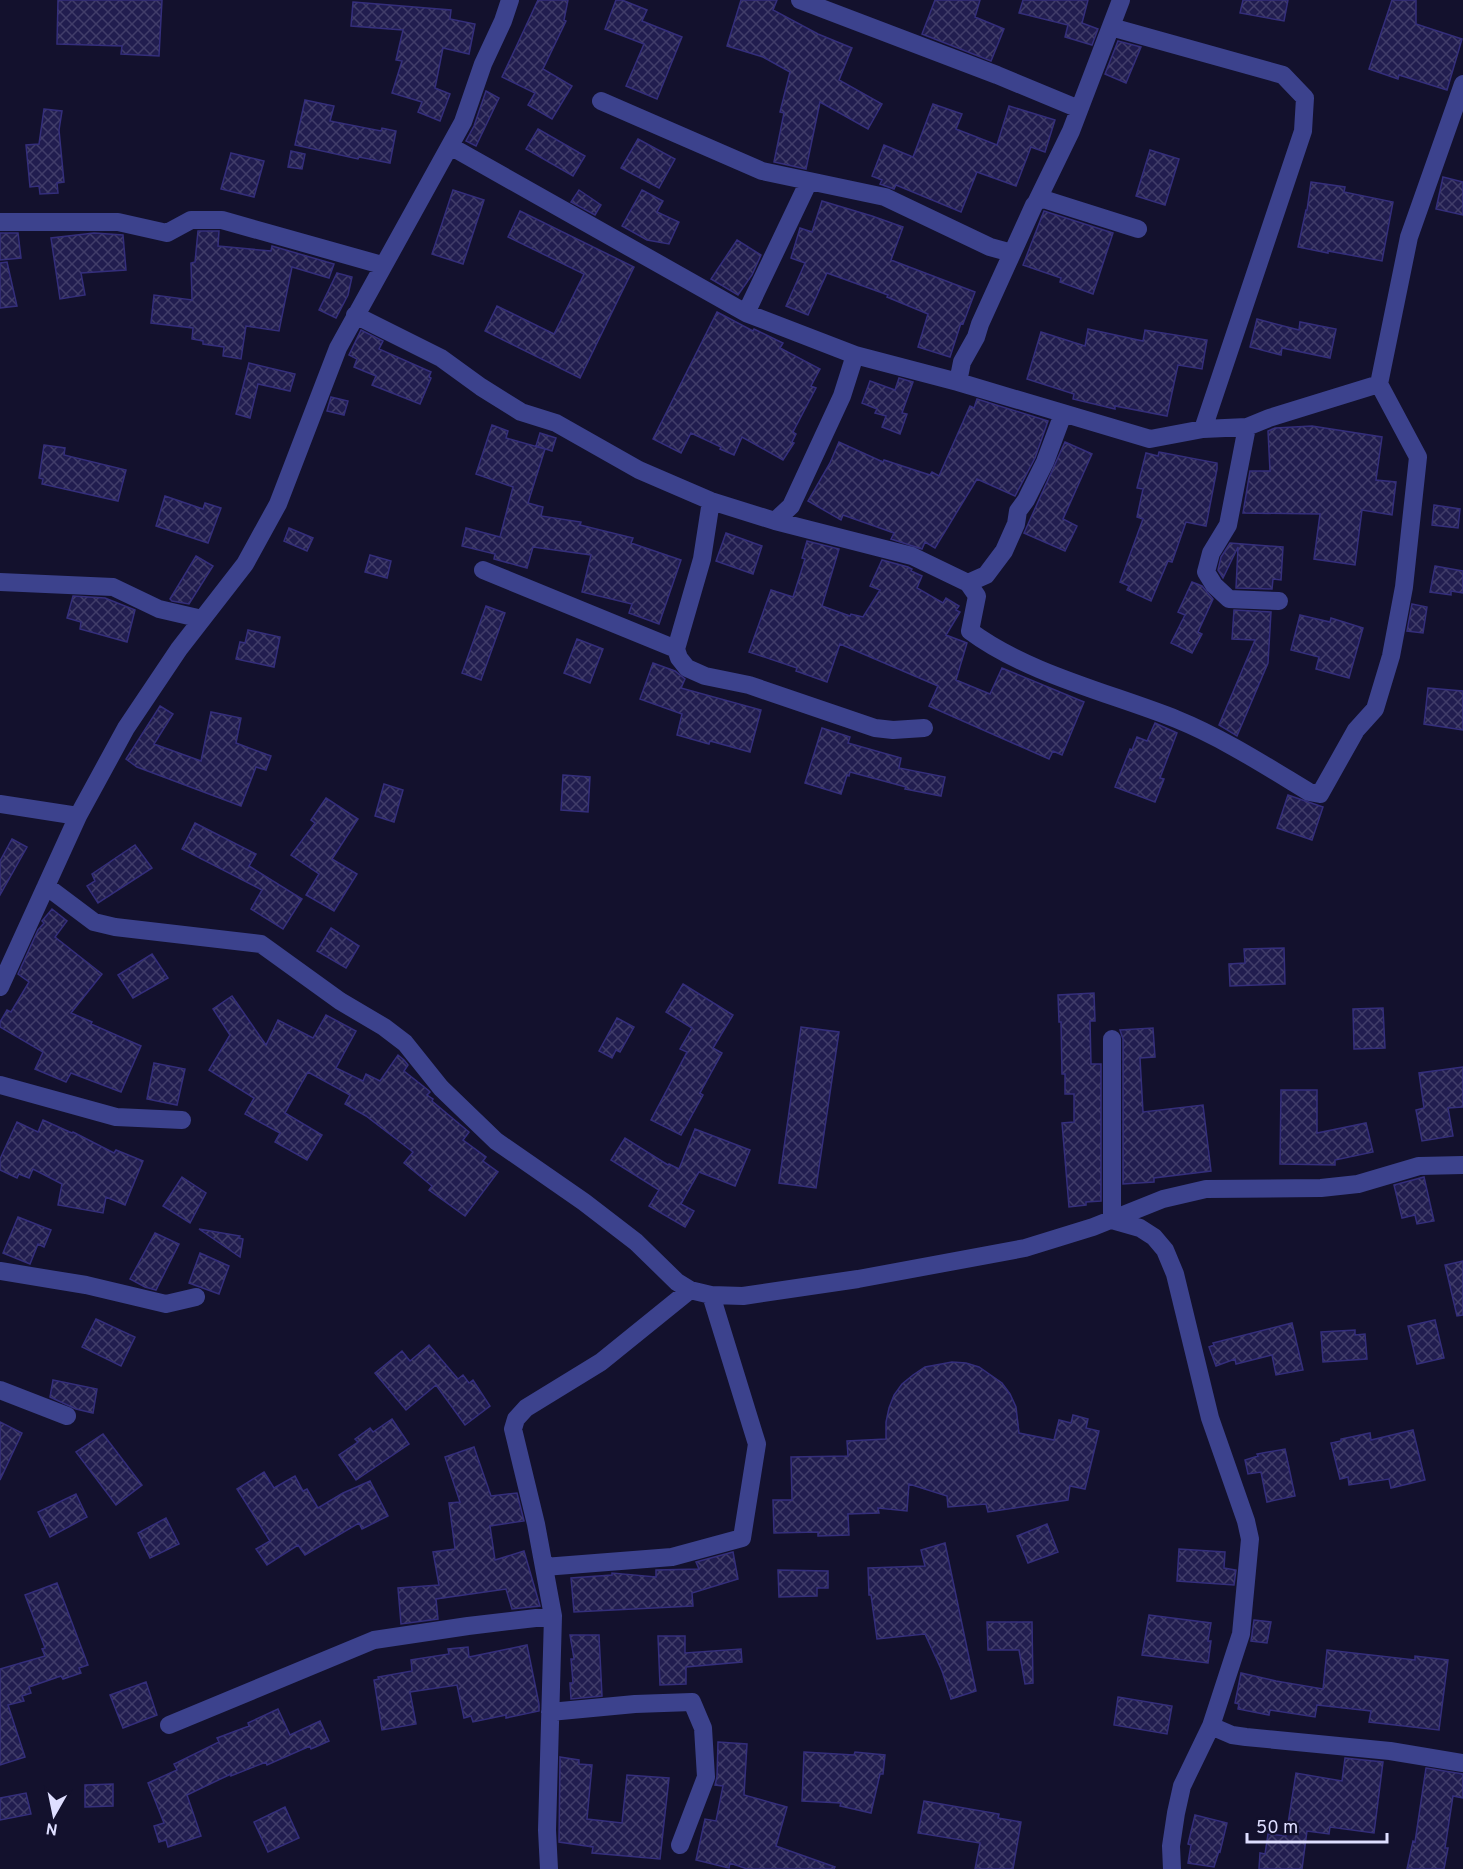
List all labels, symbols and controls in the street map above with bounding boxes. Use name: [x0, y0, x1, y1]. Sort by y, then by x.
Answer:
north arrow: [24, 1785, 84, 1845]
scale bar: [1247, 1806, 1386, 1844]
text: N: [45, 1817, 59, 1839]
text: 50 m: [1256, 1817, 1298, 1840]

